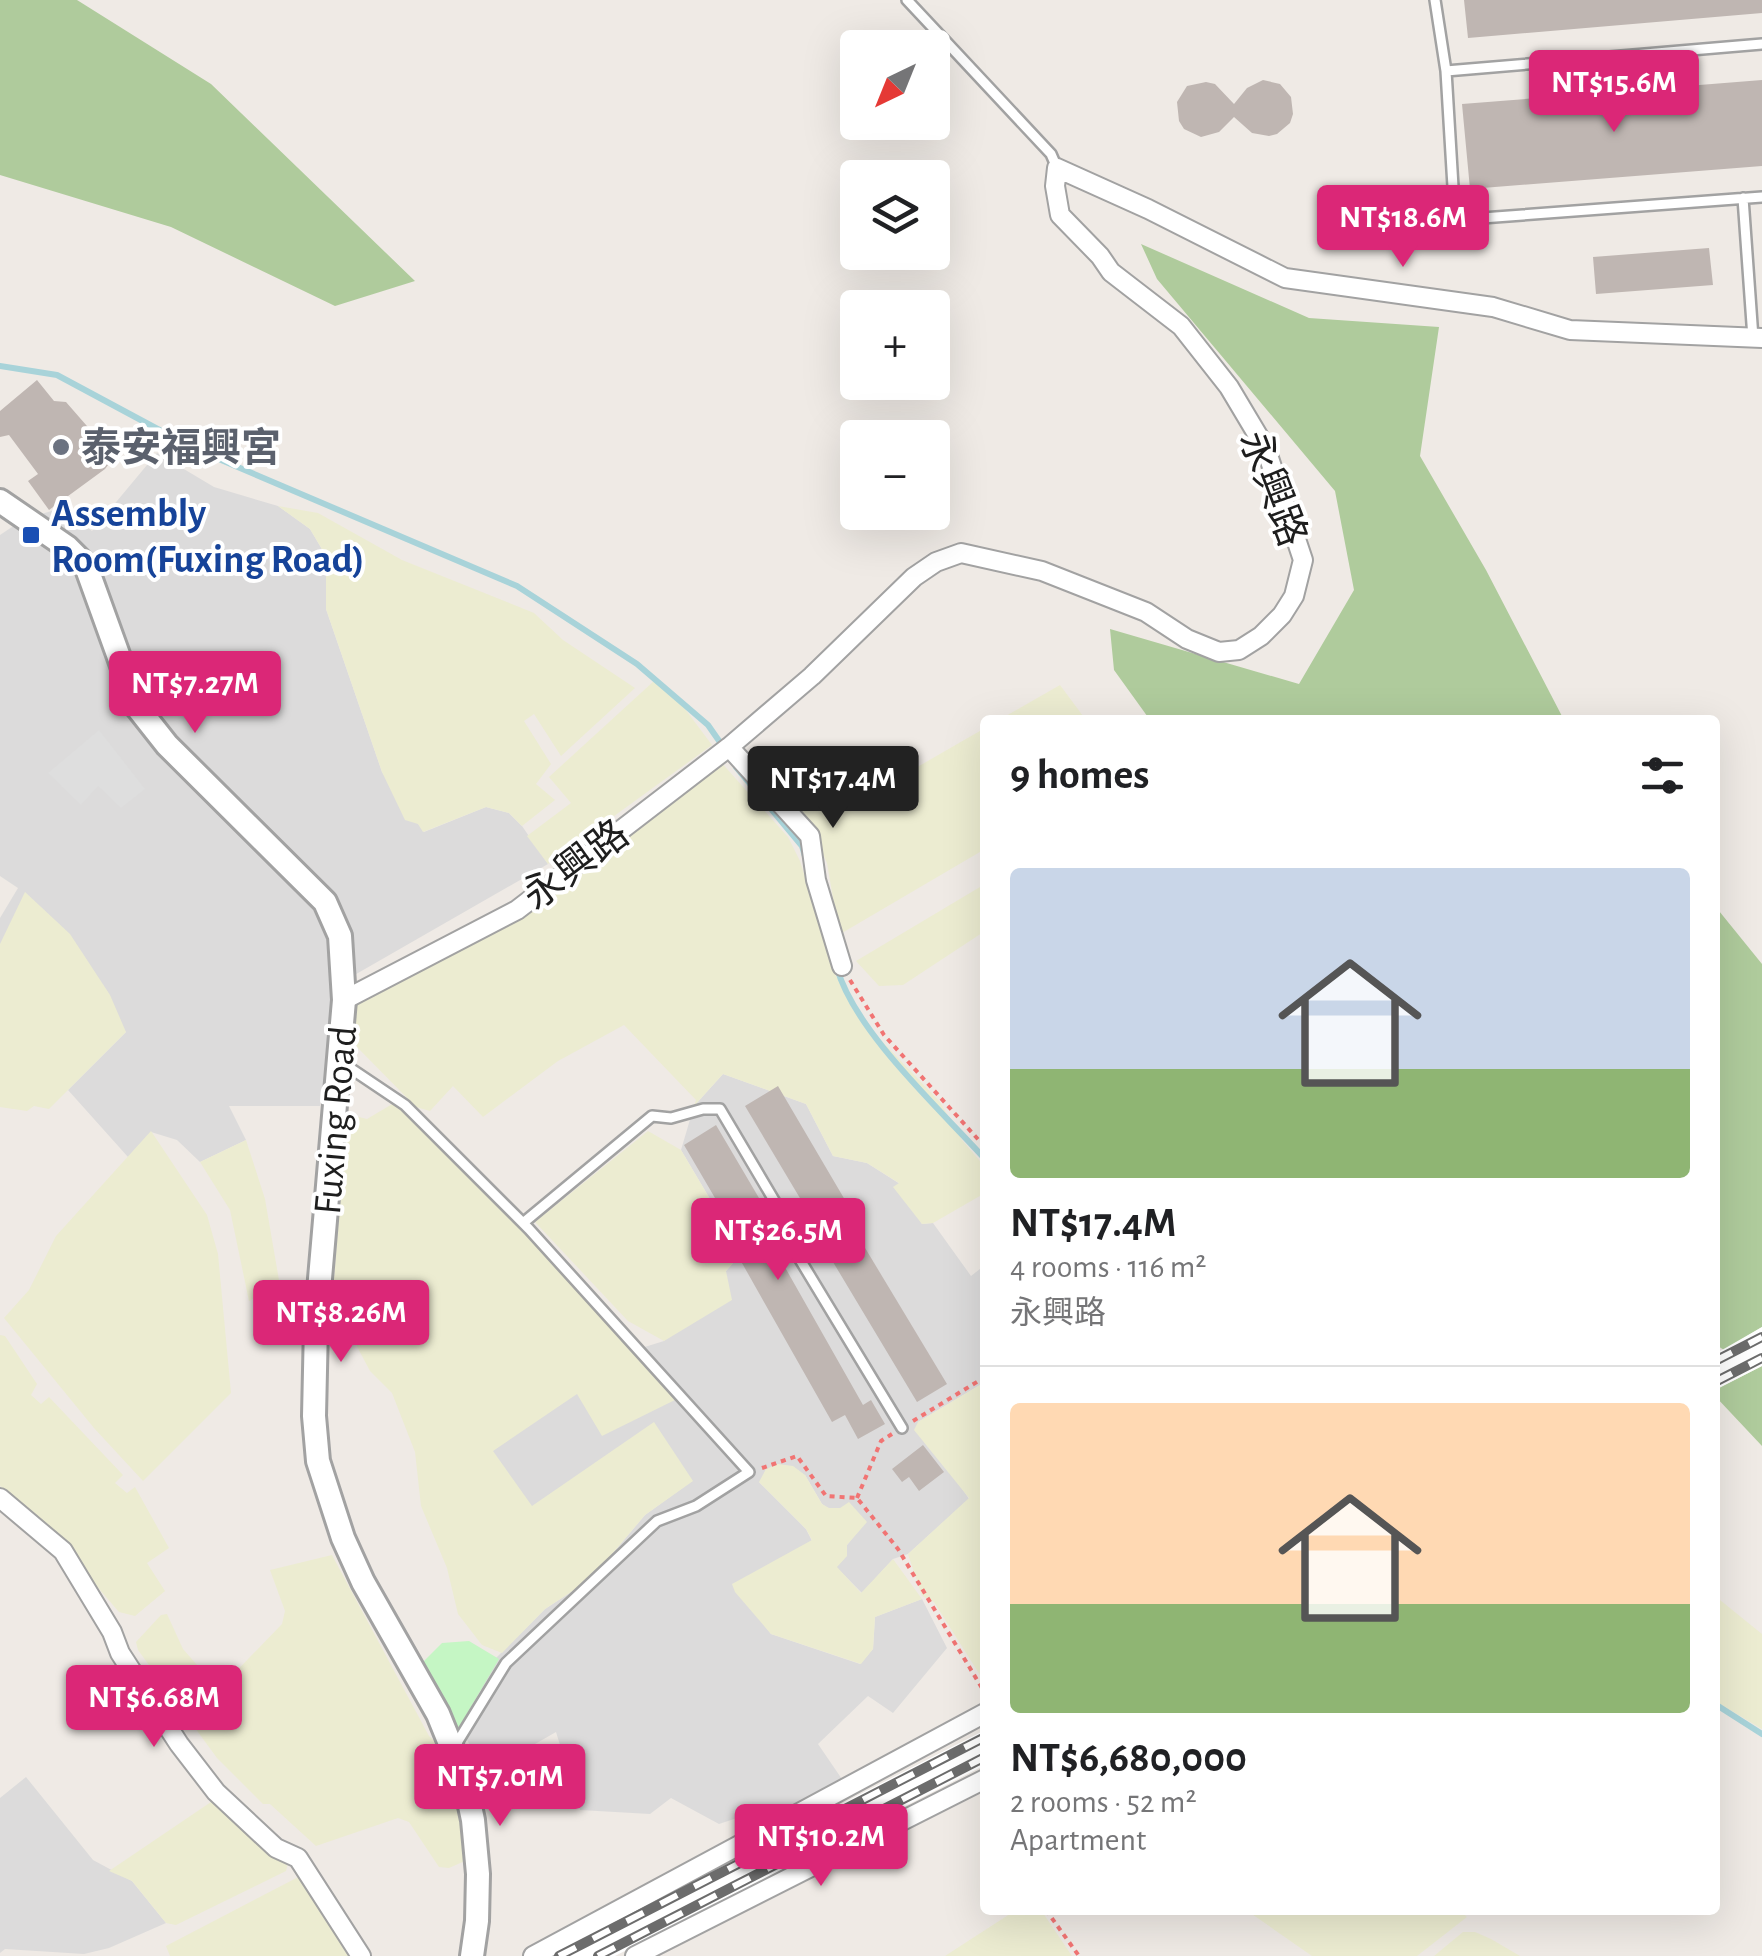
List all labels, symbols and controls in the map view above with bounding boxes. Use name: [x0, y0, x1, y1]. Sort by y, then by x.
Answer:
north arrow: [840, 30, 950, 140]
map controls: [840, 30, 950, 530]
pin: NT$15.6M: [1511, 50, 1717, 135]
text: NT$15.6M: [1551, 66, 1677, 98]
button: layers: [840, 160, 950, 270]
pin: NT$18.6M: [1300, 185, 1506, 270]
text: NT$18.6M: [1339, 201, 1467, 233]
button: +: [840, 290, 950, 400]
button: −: [840, 420, 950, 530]
street label: 永興路: [1232, 425, 1314, 552]
place label: 泰安福興宮: [81, 426, 281, 469]
marker: 泰安福興宮: [50, 436, 72, 458]
place label: Assembly Room(Fuxing Road): [51, 494, 365, 580]
marker: Assembly Room(Fuxing Road): [20, 524, 42, 546]
pin: NT$7.27M: [92, 651, 298, 736]
text: NT$7.27M: [131, 667, 259, 699]
pin: NT$17.4M: [730, 746, 936, 831]
icon: filters: [1635, 748, 1690, 803]
text: 9 homes: [1010, 754, 1149, 796]
text: NT$17.4M: [770, 762, 896, 794]
street label: 永興路: [515, 812, 636, 918]
icon: home: [1260, 933, 1440, 1113]
street label: Fuxing Road: [308, 1024, 364, 1216]
pin: NT$26.5M: [675, 1198, 881, 1283]
text: NT$17.4M: [1010, 1202, 1176, 1244]
text: NT$26.5M: [713, 1214, 843, 1246]
text: 4 rooms · 116 m²: [1010, 1251, 1207, 1283]
pin: NT$8.26M: [238, 1280, 444, 1365]
text: NT$8.26M: [275, 1296, 407, 1328]
text: 永興路: [1010, 1297, 1106, 1329]
icon: home: [1260, 1468, 1440, 1648]
pin: NT$6.68M: [51, 1665, 257, 1750]
text: NT$6.68M: [88, 1681, 220, 1713]
text: NT$6,680,000: [1010, 1737, 1247, 1779]
pin: NT$7.01M: [397, 1744, 603, 1829]
text: NT$7.01M: [436, 1760, 564, 1792]
text: 2 rooms · 52 m²: [1010, 1786, 1197, 1818]
pin: NT$10.2M: [718, 1804, 924, 1889]
text: NT$10.2M: [757, 1820, 885, 1852]
text: Apartment: [1010, 1824, 1146, 1856]

